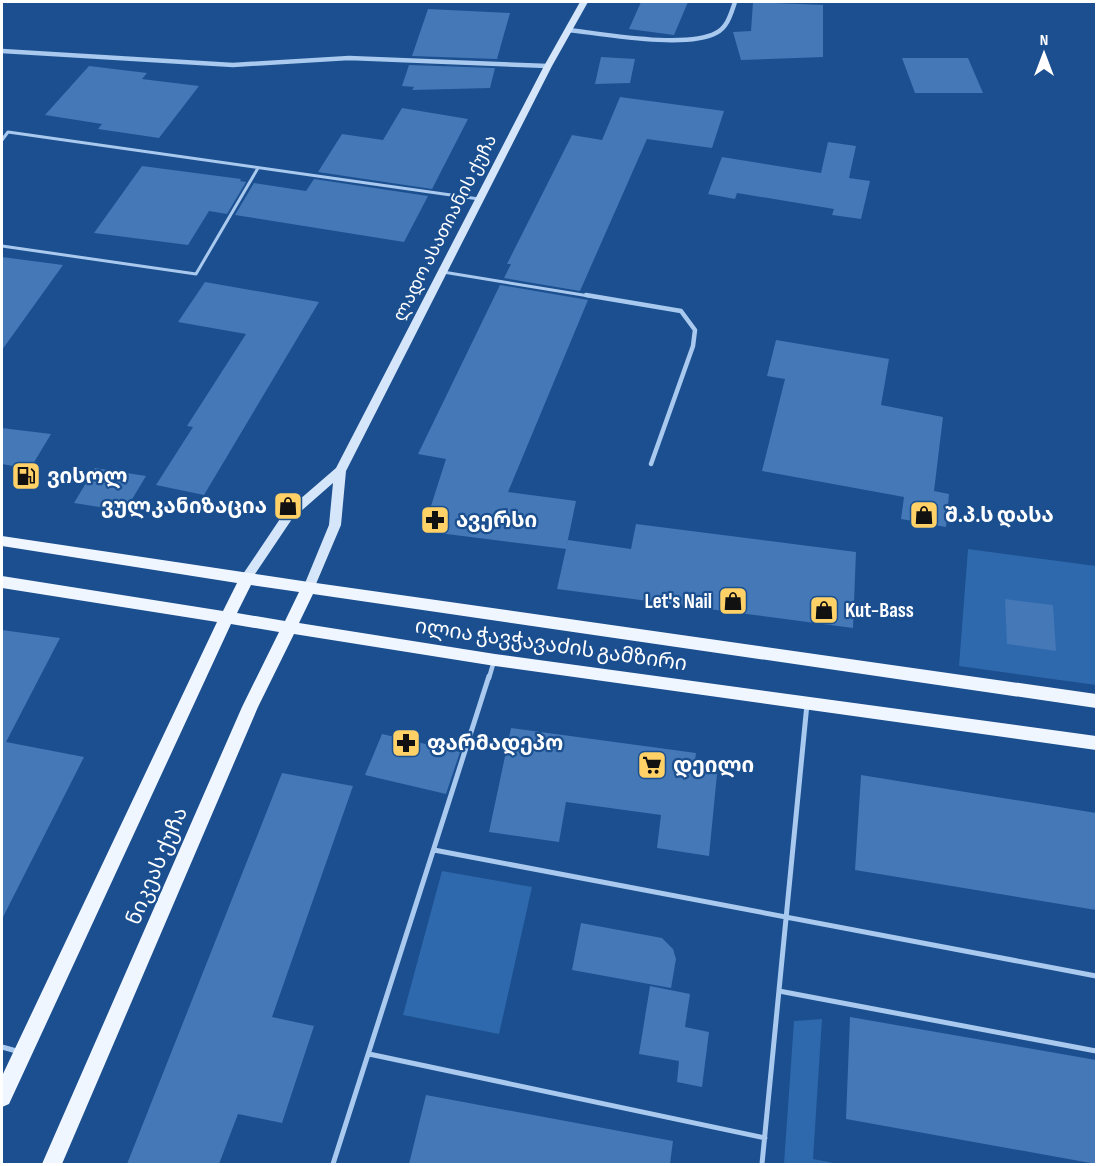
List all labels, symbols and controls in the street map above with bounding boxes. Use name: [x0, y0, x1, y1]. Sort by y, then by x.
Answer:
north arrow: [1014, 24, 1074, 84]
text: N: [1040, 31, 1048, 50]
street label: ლადო ასათიანის ქუჩა: [389, 131, 501, 325]
fuel station icon: ვისოლ: [10, 460, 42, 492]
place label: ვისოლ: [47, 464, 128, 489]
shop icon: ვულკანიზაცია: [272, 490, 304, 522]
place label: ვულკანიზაცია: [101, 494, 267, 519]
shop icon: შ.პ.ს დასა: [908, 499, 940, 531]
place label: შ.პ.ს დასა: [945, 503, 1054, 528]
pharmacy icon: ავერსი: [419, 504, 451, 536]
place label: ავერსი: [456, 508, 537, 533]
shop icon: Let's Nail: [717, 585, 749, 617]
place label: Let's Nail: [645, 589, 712, 614]
shop icon: Kut-Bass: [808, 594, 840, 626]
place label: Kut-Bass: [845, 598, 914, 623]
street label: ილია ჭავჭავაძის გამზირი: [413, 614, 689, 676]
pharmacy icon: ფარმადეპო: [390, 727, 422, 759]
place label: ფარმადეპო: [427, 731, 563, 756]
supermarket icon: დეილი: [636, 749, 668, 781]
place label: დეილი: [673, 753, 754, 778]
street label: ნიკეას ქუჩა: [121, 803, 193, 929]

